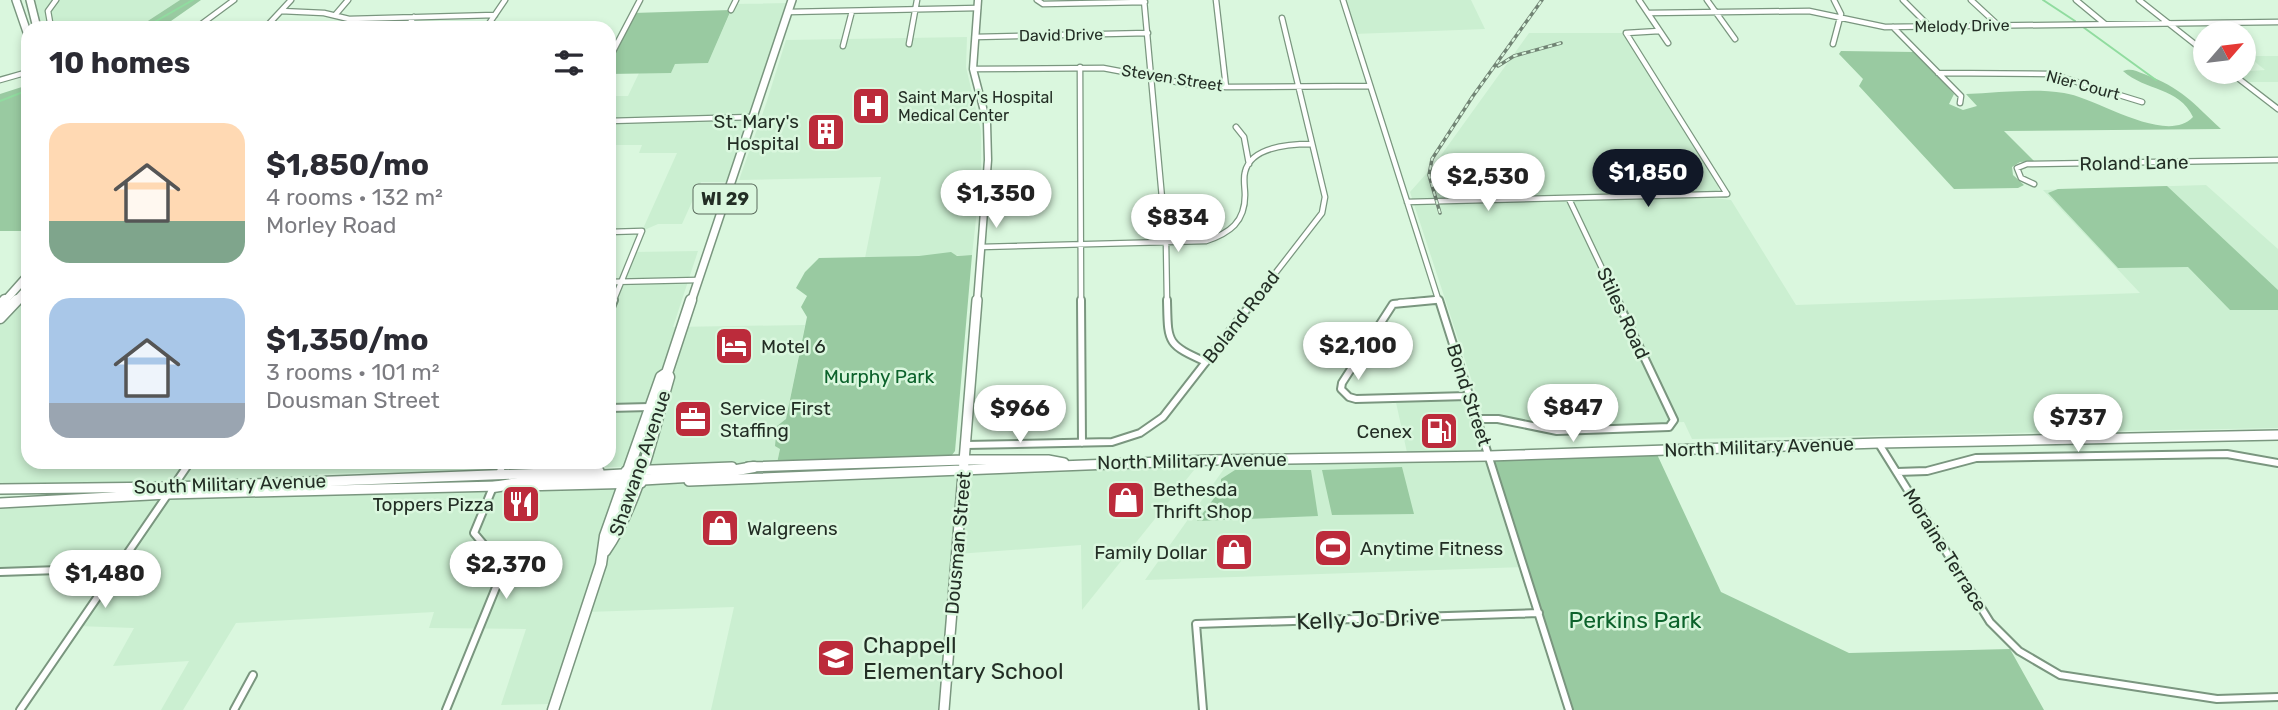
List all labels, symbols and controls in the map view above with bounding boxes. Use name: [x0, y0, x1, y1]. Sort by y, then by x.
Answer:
street label: Melody Drive: [1914, 16, 2010, 36]
north arrow: [2193, 21, 2256, 84]
map controls: [2193, 21, 2256, 84]
street label: David Drive: [1019, 25, 1103, 45]
icon: filters: [550, 44, 588, 82]
text: 10 homes: [49, 45, 190, 81]
street label: Steven Street: [1120, 61, 1224, 95]
street label: Nier Court: [2044, 66, 2122, 104]
hospital icon: Saint Mary's Hospital Medical Center: [850, 85, 892, 127]
place label: Saint Mary's Hospital Medical Center: [898, 88, 1053, 125]
place label: St. Mary's Hospital: [714, 110, 799, 155]
building icon: St. Mary's Hospital: [805, 111, 847, 153]
text: $1,850/mo: [266, 147, 429, 183]
pin: $1,850: [1591, 150, 1705, 209]
icon: home: [105, 151, 189, 235]
street label: Roland Lane: [2079, 151, 2189, 175]
pin: $2,530: [1431, 154, 1545, 213]
text: $1,850: [1608, 158, 1688, 186]
text: $2,530: [1447, 162, 1529, 190]
pin: $1,350: [939, 170, 1053, 230]
text: $1,350: [957, 179, 1035, 207]
text: 4 rooms · 132 m²: [266, 183, 443, 211]
road number: WI 29: [694, 184, 756, 214]
pin: $834: [1137, 194, 1219, 254]
text: $834: [1147, 203, 1209, 231]
text: Morley Road: [266, 211, 396, 239]
street label: Stiles Road: [1592, 264, 1654, 362]
street label: Boland Road: [1198, 266, 1284, 368]
text: $1,350/mo: [266, 322, 429, 358]
pin: $2,100: [1301, 322, 1415, 382]
hotel icon: Motel 6: [713, 325, 755, 367]
icon: home: [105, 326, 189, 410]
text: $2,100: [1319, 331, 1397, 359]
place label: Motel 6: [761, 335, 826, 358]
street label: Bond Street: [1442, 341, 1496, 449]
text: 3 rooms · 101 m²: [266, 358, 440, 386]
park label: Murphy Park: [824, 365, 934, 388]
pin: $847: [1532, 384, 1614, 444]
text: Dousman Street: [266, 386, 440, 414]
pin: $966: [979, 386, 1061, 445]
street label: Shawano Avenue: [604, 387, 676, 539]
text: $847: [1543, 393, 1603, 421]
text: $966: [990, 394, 1050, 422]
pin: $737: [2037, 394, 2119, 454]
place label: Service First Staffing: [720, 397, 831, 442]
office icon: Service First Staffing: [672, 398, 714, 440]
text: $737: [2050, 403, 2106, 431]
fuel station icon: Cenex: [1418, 410, 1460, 452]
place label: Cenex: [1357, 420, 1412, 443]
street label: North Military Avenue: [1664, 432, 1854, 462]
street label: North Military Avenue: [1097, 448, 1287, 474]
street label: South Military Avenue: [133, 469, 327, 499]
street label: Dousman Street: [940, 470, 976, 616]
place label: Bethesda Thrift Shop: [1153, 478, 1252, 523]
shop icon: Bethesda Thrift Shop: [1105, 479, 1147, 521]
restaurant icon: Toppers Pizza: [500, 483, 542, 525]
street label: Moraine Terrace: [1898, 484, 1992, 616]
place label: Toppers Pizza: [372, 493, 494, 516]
shop icon: Walgreens: [699, 507, 741, 549]
place label: Walgreens: [747, 517, 838, 540]
sports icon: Anytime Fitness: [1312, 527, 1354, 569]
shop icon: Family Dollar: [1213, 531, 1255, 573]
place label: Anytime Fitness: [1360, 537, 1503, 560]
place label: Family Dollar: [1094, 541, 1208, 564]
pin: $2,370: [449, 542, 563, 601]
pin: $1,480: [48, 550, 162, 610]
text: $2,370: [466, 550, 546, 578]
text: $1,480: [65, 559, 145, 587]
street label: Kelly Jo Drive: [1296, 603, 1440, 635]
park label: Perkins Park: [1569, 606, 1702, 634]
place label: Chappell Elementary School: [863, 631, 1064, 685]
school or university icon: Chappell Elementary School: [815, 637, 857, 679]

